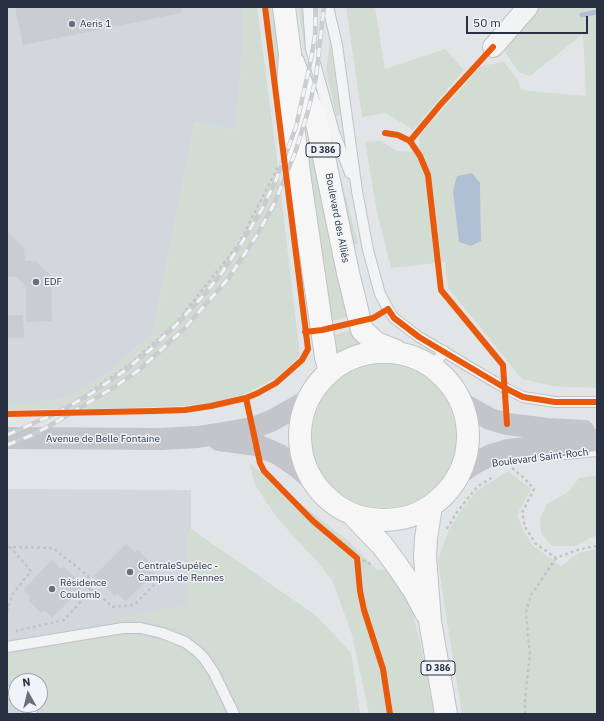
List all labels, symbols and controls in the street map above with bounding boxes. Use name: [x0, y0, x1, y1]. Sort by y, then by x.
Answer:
scale bar: [468, 8, 590, 34]
text: 50 m: [473, 15, 501, 30]
place label: Aeris 1: [80, 18, 111, 30]
marker: Aeris 1: [67, 19, 77, 29]
road number: D 386: [306, 143, 340, 157]
street label: Boulevard des Alliés: [322, 172, 352, 264]
place label: EDF: [44, 276, 62, 288]
marker: EDF: [31, 277, 41, 287]
street label: Avenue de Belle Fontaine: [46, 433, 160, 445]
street label: Boulevard Saint-Roch: [491, 446, 589, 470]
place label: CentraleSupélec - Campus de Rennes: [138, 560, 224, 584]
marker: CentraleSupélec - Campus de Rennes: [125, 567, 135, 577]
place label: Résidence Coulomb: [60, 577, 107, 600]
marker: Résidence Coulomb: [47, 584, 57, 594]
road number: D 386: [421, 661, 455, 675]
north arrow: [8, 673, 48, 713]
text: N: [22, 675, 31, 690]

